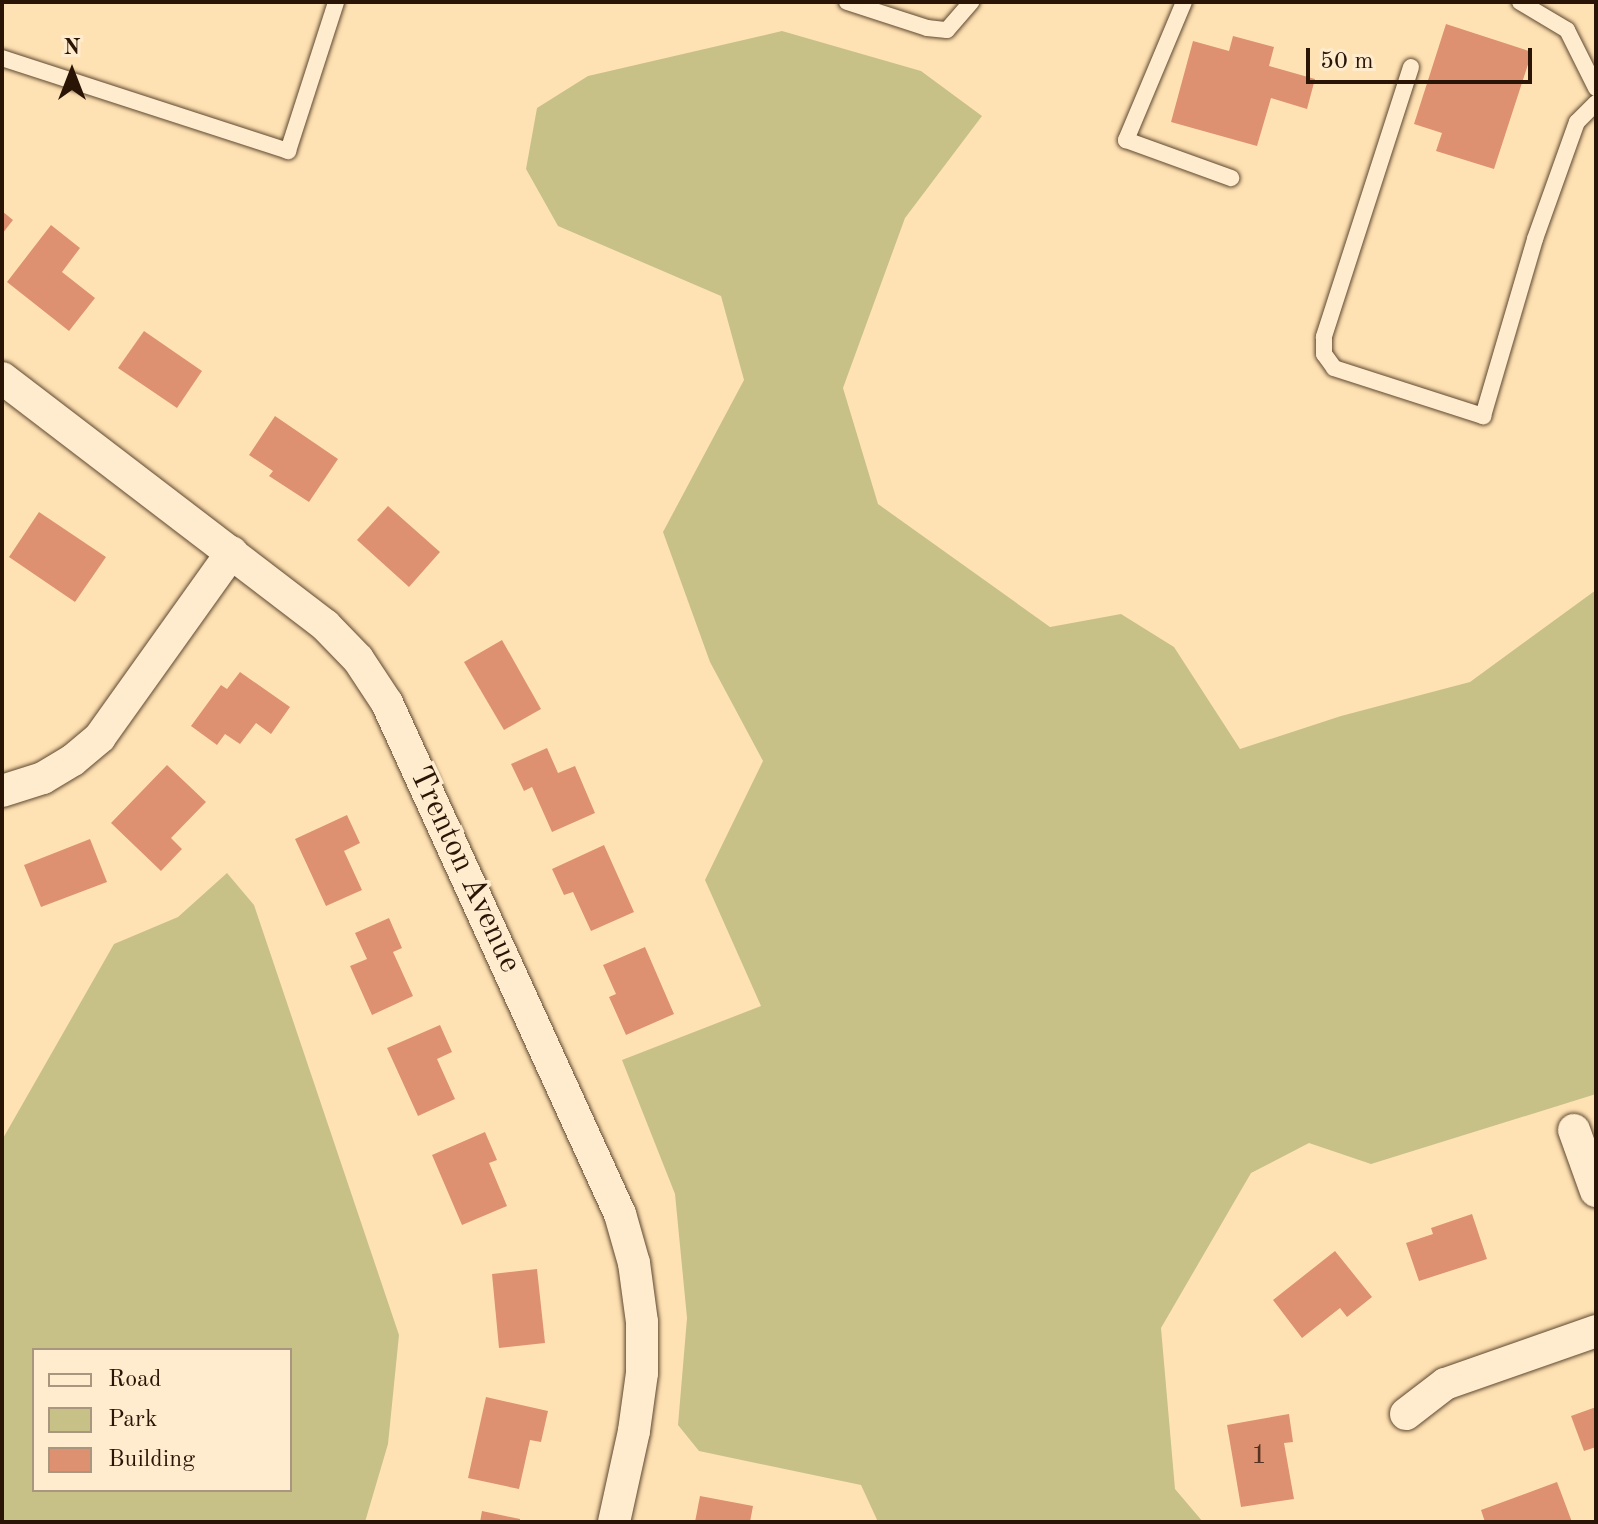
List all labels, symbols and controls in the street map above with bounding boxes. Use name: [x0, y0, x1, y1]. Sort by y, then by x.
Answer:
north arrow: [32, 32, 112, 112]
scale bar: [1310, 32, 1536, 82]
text: N: [64, 37, 80, 59]
text: 50 m: [1320, 50, 1374, 74]
street label: Trenton Avenue: [399, 761, 529, 979]
legend: [32, 1348, 292, 1492]
text: Road: [108, 1368, 161, 1392]
text: Park: [108, 1408, 157, 1432]
house number: 1: [1251, 1439, 1267, 1473]
text: Building: [108, 1448, 195, 1472]

